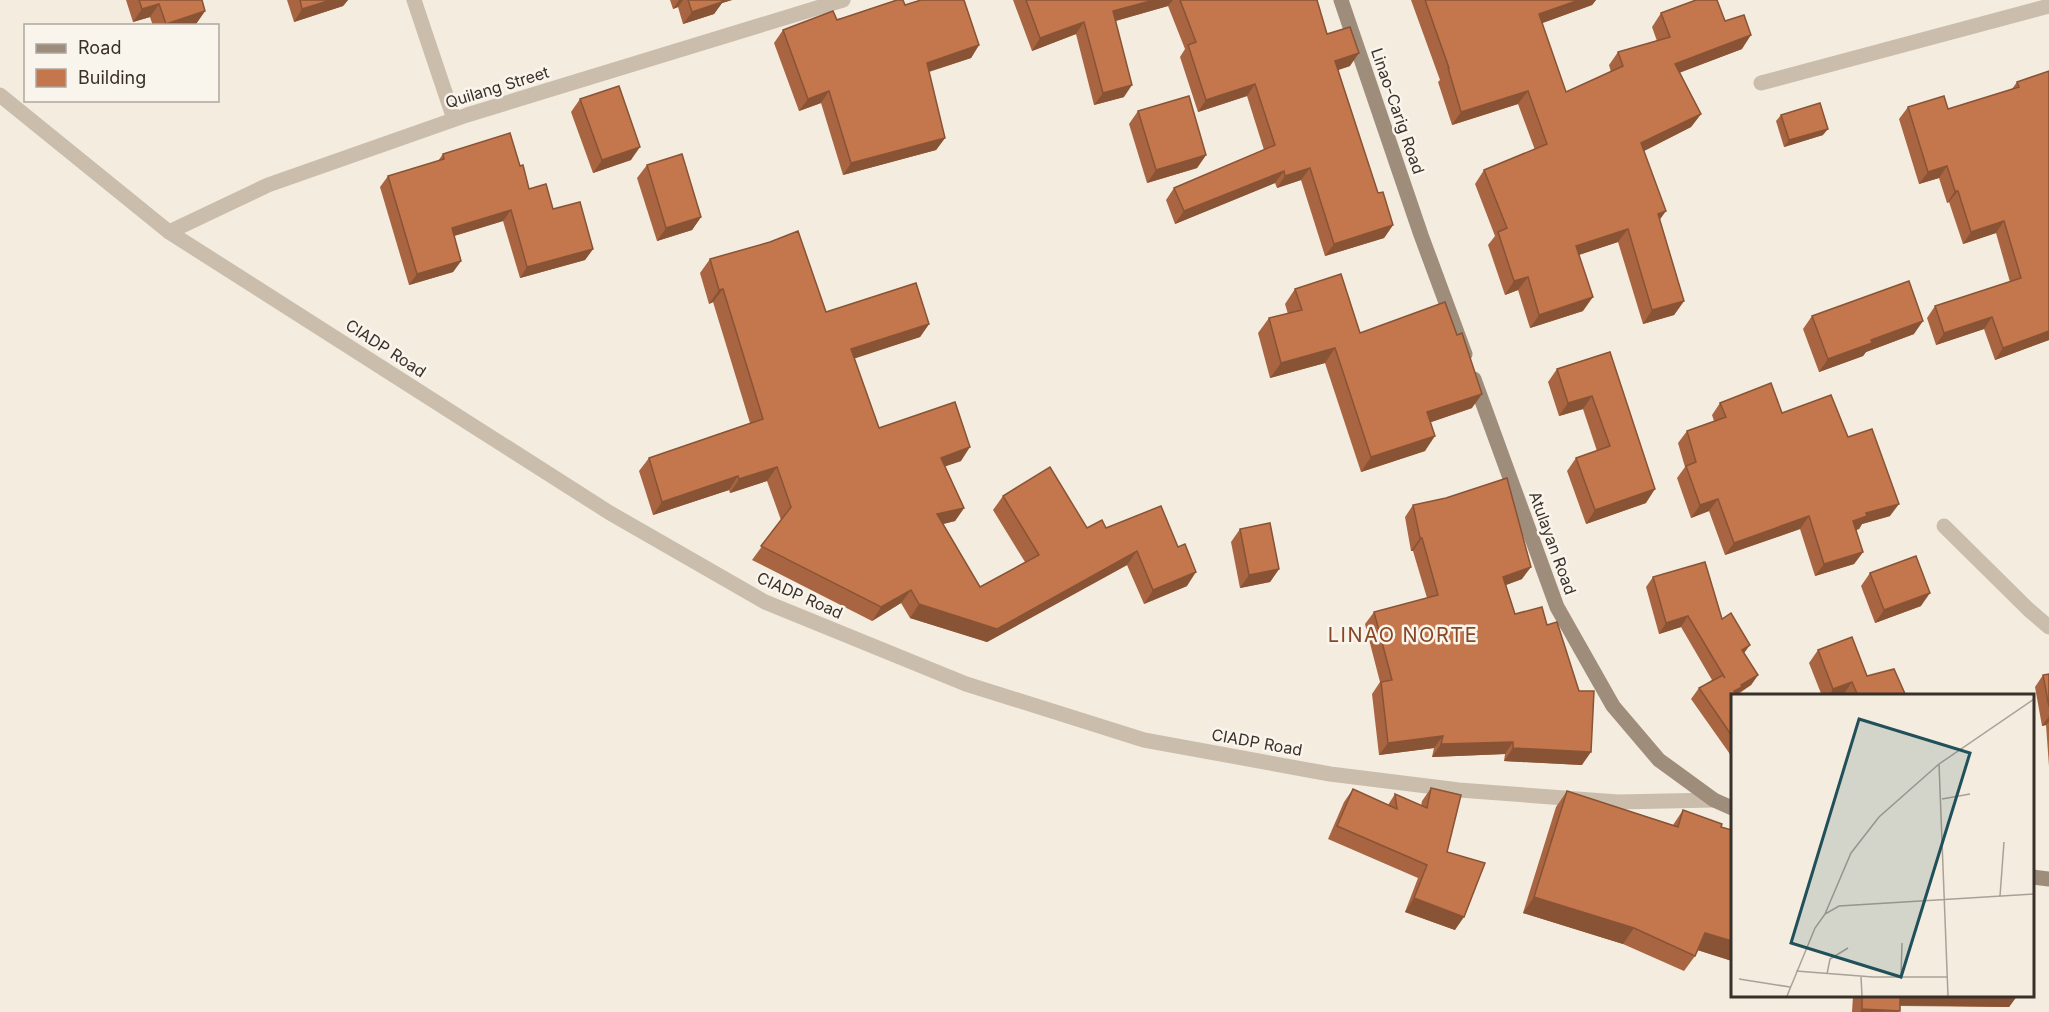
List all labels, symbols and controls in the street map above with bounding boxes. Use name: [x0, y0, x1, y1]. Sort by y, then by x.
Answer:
legend: [24, 24, 219, 102]
text: Road: [78, 37, 121, 58]
street label: Linao-Carig Road: [1367, 45, 1429, 177]
street label: Quilang Street: [443, 62, 551, 112]
text: Building: [78, 67, 146, 88]
street label: CIADP Road: [342, 315, 430, 381]
street label: Atulayan Road: [1525, 489, 1581, 597]
street label: CIADP Road: [754, 567, 846, 623]
district label: LINAO NORTE: [1328, 623, 1478, 647]
inset map: [1731, 694, 2034, 997]
street label: CIADP Road: [1210, 724, 1304, 760]

